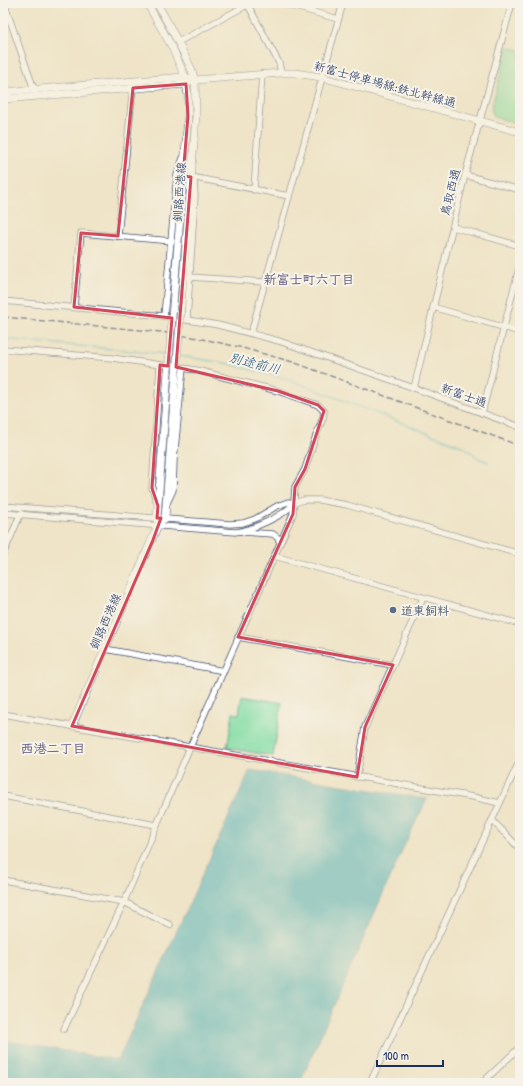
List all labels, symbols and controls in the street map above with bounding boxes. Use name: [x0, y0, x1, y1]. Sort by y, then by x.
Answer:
street label: 新富士停車場線:鉄北幹線通: [312, 57, 458, 111]
street label: 釧路西港線: [168, 161, 190, 223]
street label: 鳥取西通: [436, 167, 464, 217]
district label: 新富士町六丁目: [263, 270, 355, 288]
water label: 別途前川: [228, 348, 282, 378]
street label: 新富士通: [439, 379, 489, 411]
street label: 釧路西港線: [85, 590, 125, 652]
place label: 道東飼料: [401, 602, 450, 619]
marker: 道東飼料: [388, 605, 398, 615]
district label: 西港二丁目: [20, 739, 86, 757]
scale bar: [377, 1042, 443, 1068]
text: 100 m: [383, 1047, 409, 1064]

